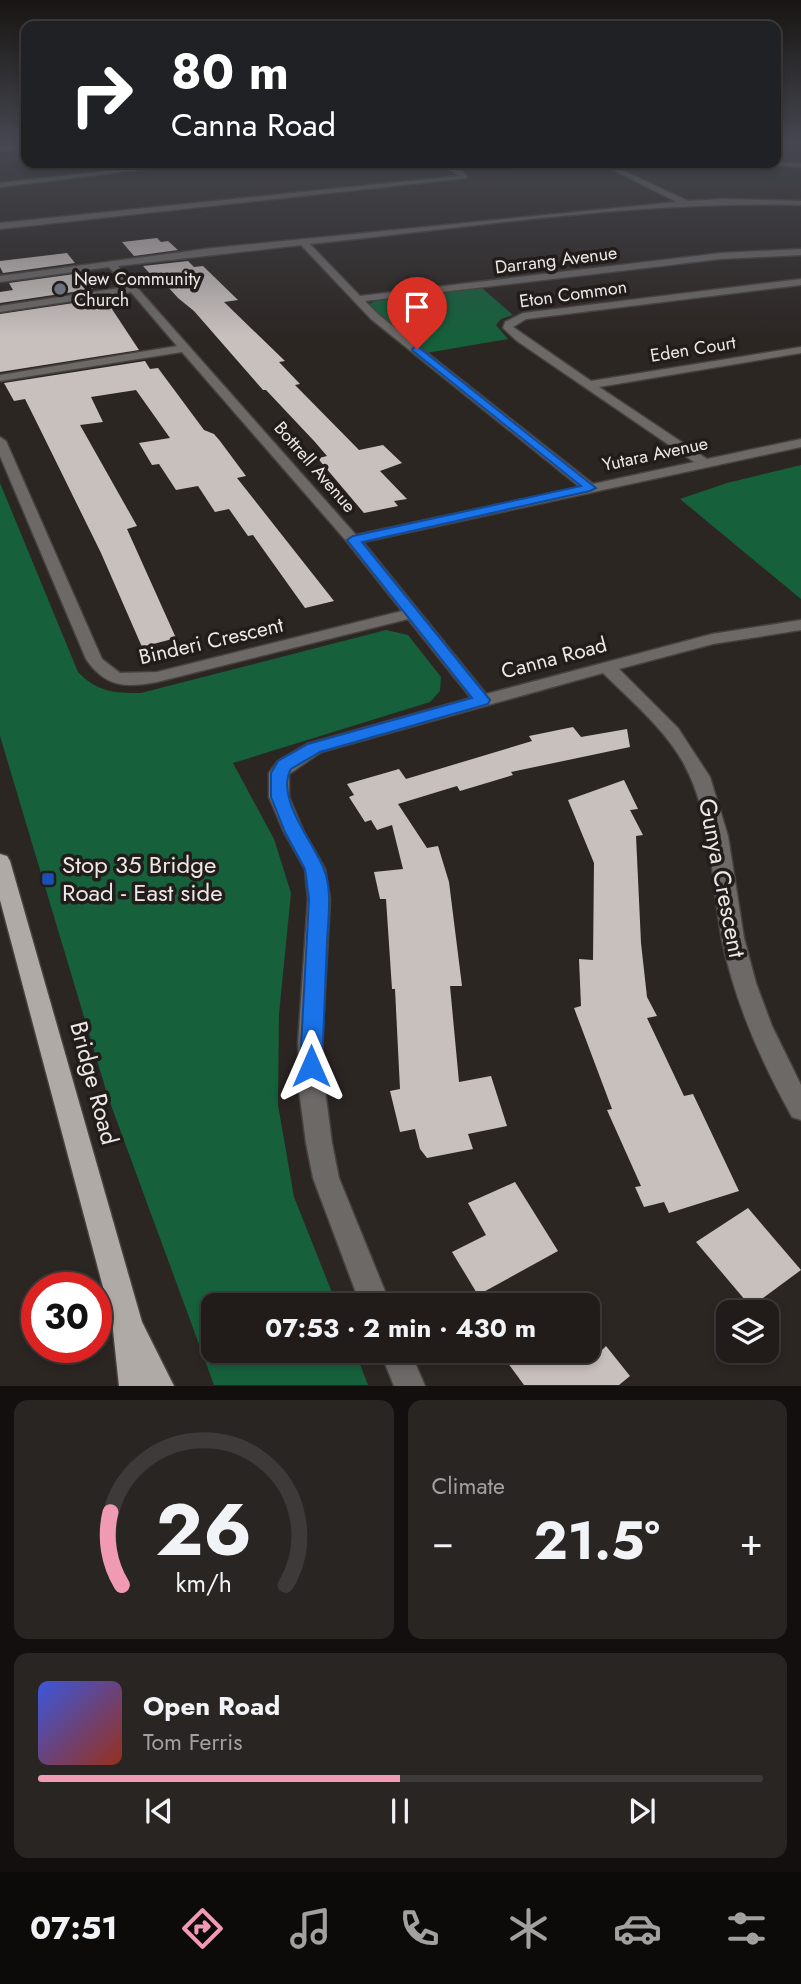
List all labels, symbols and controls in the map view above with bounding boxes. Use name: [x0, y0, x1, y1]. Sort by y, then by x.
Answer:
text: 80 m: [171, 37, 289, 107]
icon: right: [56, 49, 147, 140]
text: Canna Road: [171, 102, 336, 148]
street label: Darrang Avenue: [493, 240, 619, 280]
place label: New Community Church: [74, 266, 201, 313]
street label: Eton Common: [518, 274, 628, 314]
pin: [387, 277, 447, 349]
marker: New Community Church: [52, 281, 68, 297]
icon: arrive: [398, 288, 436, 326]
street label: Eden Court: [648, 329, 738, 369]
street label: Bottrell Avenue: [268, 416, 362, 518]
street label: Yutara Avenue: [600, 430, 710, 478]
street label: Binderi Crescent: [136, 610, 286, 672]
street label: Canna Road: [498, 630, 610, 686]
street label: Gunya Crescent: [690, 795, 755, 961]
place label: Stop 35 Bridge Road - East side: [62, 847, 223, 910]
marker: Stop 35 Bridge Road - East side: [40, 871, 56, 887]
street label: Bridge Road: [61, 1017, 128, 1149]
position arrow: [274, 1029, 348, 1103]
speed limit sign: 30: [21, 1272, 112, 1363]
map controls: [716, 1300, 779, 1363]
button: layers: [716, 1300, 779, 1363]
text: 07:53 · 2 min · 430 m: [265, 1309, 536, 1347]
text: Climate: [432, 1469, 505, 1503]
text: 26: [156, 1478, 252, 1583]
text: 21.5°: [534, 1503, 660, 1579]
text: −: [432, 1514, 454, 1569]
text: +: [740, 1514, 763, 1569]
text: km/h: [175, 1565, 232, 1601]
text: Open Road: [143, 1687, 280, 1725]
text: Tom Ferris: [143, 1725, 242, 1759]
icon: previous: [140, 1792, 178, 1830]
icon: pause: [381, 1792, 419, 1830]
icon: next: [623, 1792, 661, 1830]
icon: directions: [178, 1904, 227, 1953]
icon: music: [286, 1904, 335, 1953]
icon: phone: [395, 1904, 444, 1953]
icon: climate: [504, 1904, 553, 1953]
icon: car: [613, 1904, 662, 1953]
icon: filters: [722, 1904, 771, 1953]
text: 07:51: [30, 1905, 118, 1951]

